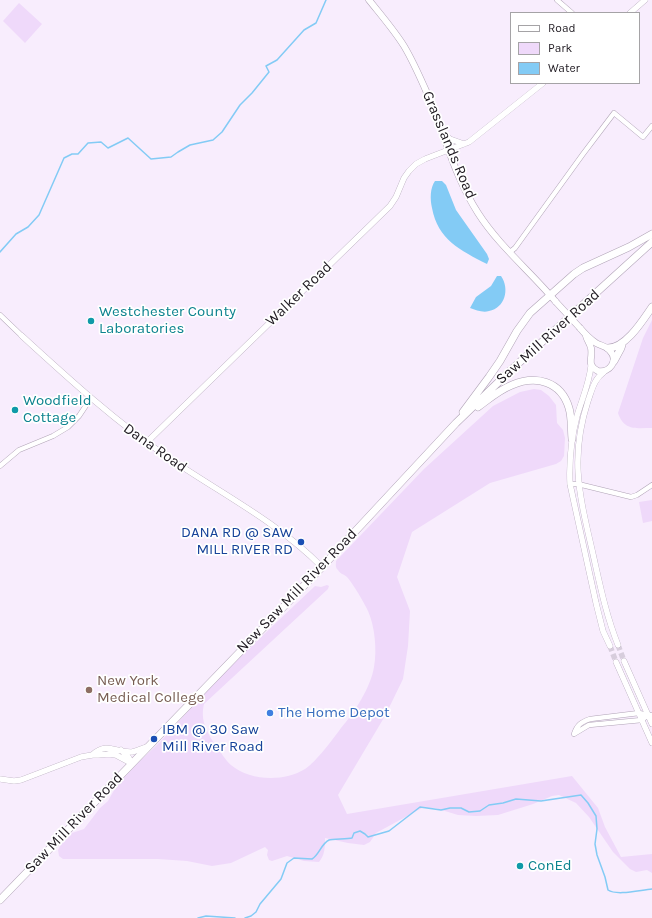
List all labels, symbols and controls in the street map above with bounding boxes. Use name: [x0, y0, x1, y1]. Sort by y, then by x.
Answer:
legend: [510, 12, 640, 84]
text: Road: [548, 21, 576, 35]
text: Park: [548, 41, 572, 55]
text: Water: [548, 61, 580, 75]
street label: Grasslands Road: [418, 88, 480, 202]
street label: Walker Road: [262, 258, 336, 330]
street label: Saw Mill River Road: [492, 286, 604, 388]
place label: Westchester County Laboratories: [99, 303, 236, 338]
marker: Westchester County Laboratories: [86, 316, 96, 326]
place label: Woodfield Cottage: [23, 392, 92, 427]
marker: Woodfield Cottage: [10, 405, 20, 415]
street label: Dana Road: [120, 420, 190, 476]
place label: DANA RD @ SAW MILL RIVER RD: [181, 524, 293, 559]
street label: New Saw Mill River Road: [233, 525, 361, 657]
marker: DANA RD @ SAW MILL RIVER RD: [296, 537, 306, 547]
place label: New York Medical College: [97, 672, 204, 707]
marker: New York Medical College: [84, 685, 94, 695]
place label: The Home Depot: [278, 704, 390, 722]
marker: The Home Depot: [265, 708, 275, 718]
place label: IBM @ 30 Saw Mill River Road: [162, 721, 264, 756]
marker: IBM @ 30 Saw Mill River Road: [149, 734, 159, 744]
street label: Saw Mill River Road: [21, 769, 127, 877]
place label: ConEd: [528, 857, 572, 875]
marker: ConEd: [515, 861, 525, 871]

